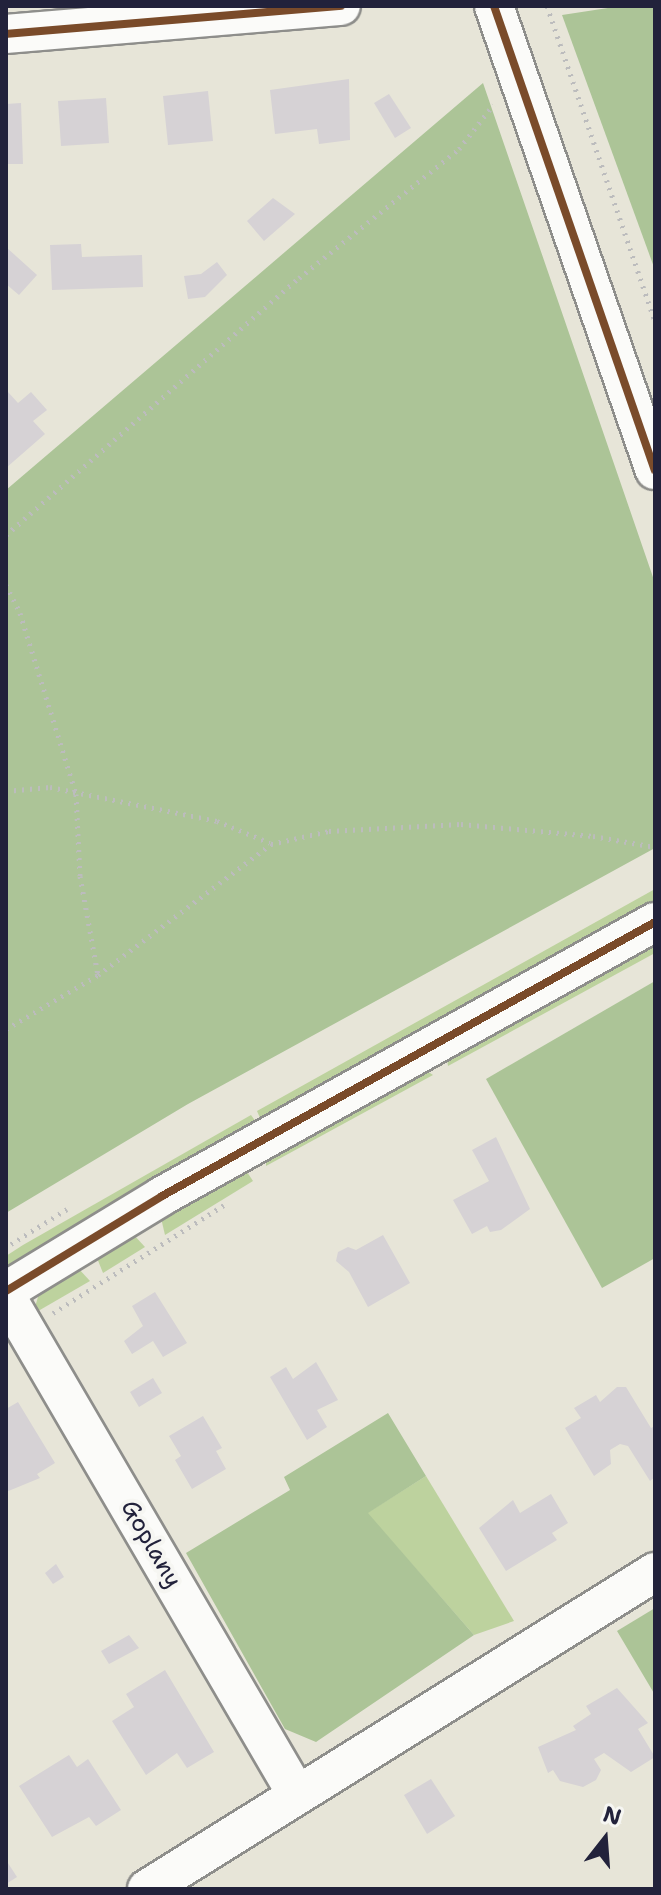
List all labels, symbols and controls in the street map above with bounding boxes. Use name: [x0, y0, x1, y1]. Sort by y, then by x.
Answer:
street label: Goplany: [114, 1495, 188, 1593]
north arrow: [565, 1799, 645, 1879]
text: N: [600, 1799, 625, 1832]

